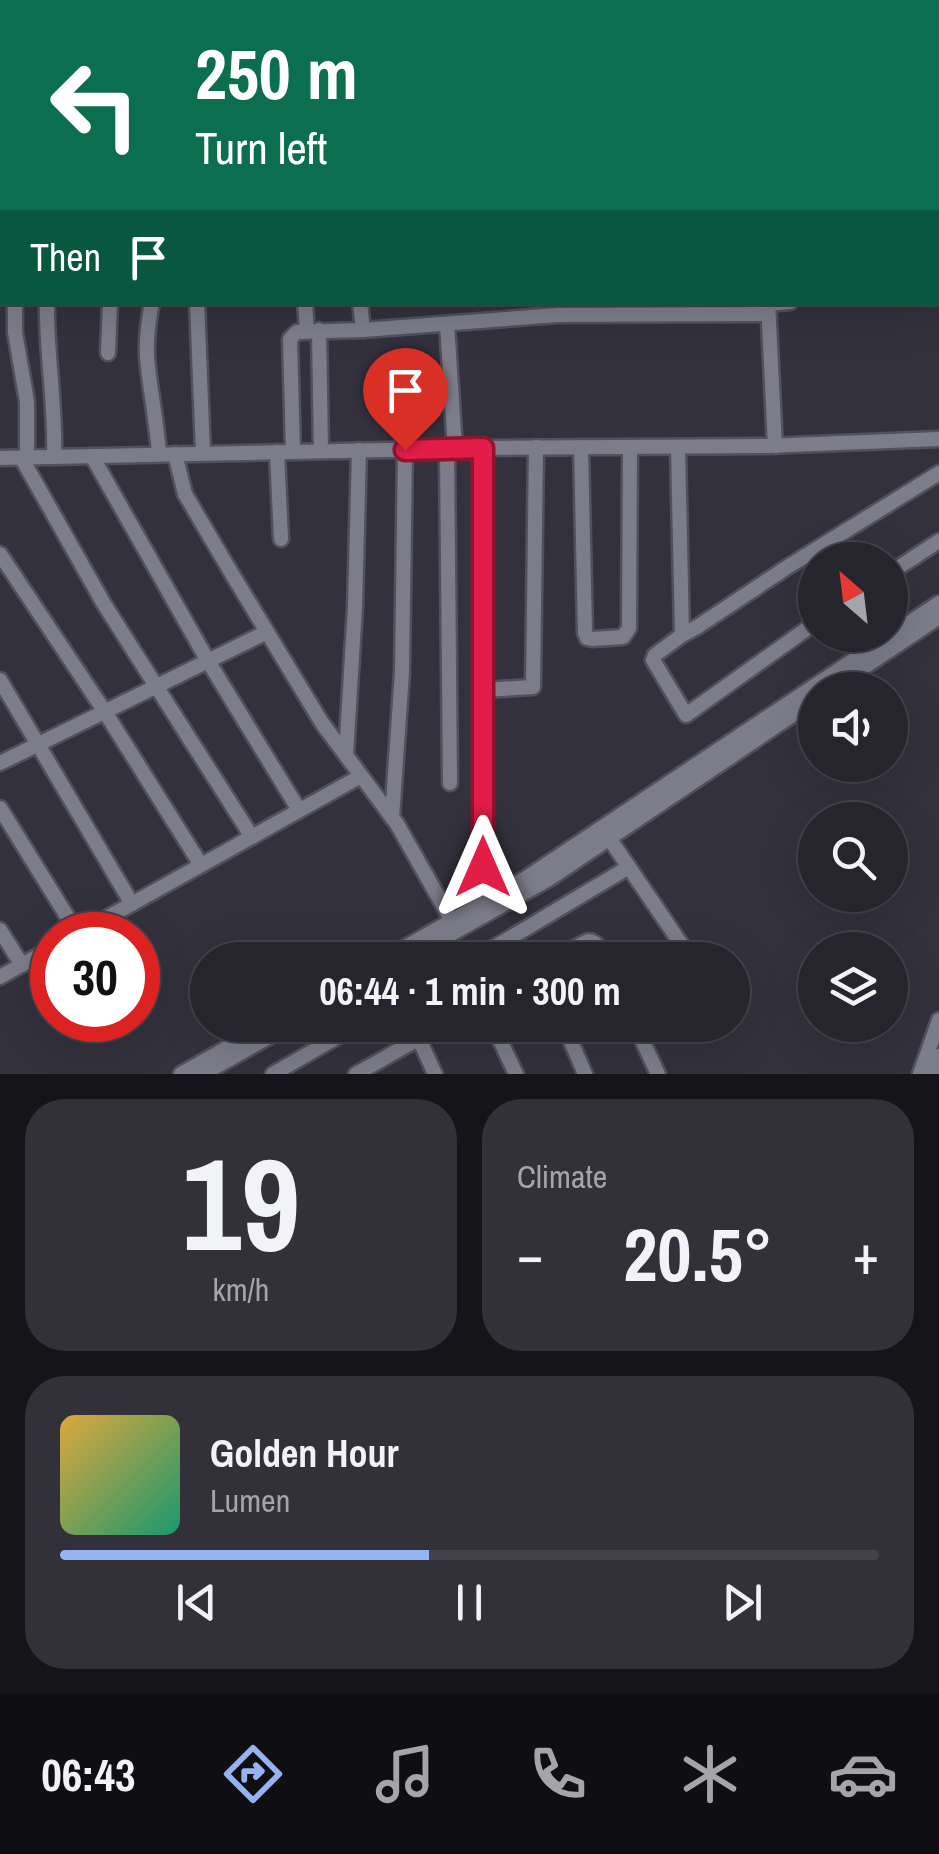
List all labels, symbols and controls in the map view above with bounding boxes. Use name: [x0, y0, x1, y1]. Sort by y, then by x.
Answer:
text: 250 m: [195, 27, 358, 121]
icon: left: [30, 40, 160, 170]
text: Turn left: [195, 117, 327, 178]
icon: arrive: [121, 230, 176, 285]
text: Then: [30, 232, 101, 283]
pin: [363, 348, 448, 451]
icon: arrive: [378, 363, 433, 418]
north arrow: [798, 542, 908, 652]
map controls: [798, 542, 908, 1042]
button: sound: [798, 672, 908, 782]
button: search: [798, 802, 908, 912]
position arrow: [431, 815, 535, 919]
speed limit sign: 30: [30, 912, 160, 1042]
button: layers: [798, 932, 908, 1042]
text: 06:44 · 1 min · 300 m: [319, 966, 621, 1017]
text: 19: [182, 1115, 300, 1291]
text: Climate: [517, 1155, 607, 1198]
text: 20.5°: [623, 1203, 773, 1304]
text: −: [517, 1217, 543, 1291]
text: +: [853, 1217, 879, 1291]
text: km/h: [213, 1268, 269, 1311]
text: Golden Hour: [210, 1428, 399, 1479]
text: Lumen: [210, 1479, 290, 1522]
icon: previous: [169, 1575, 224, 1630]
icon: pause: [442, 1575, 497, 1630]
icon: next: [715, 1575, 770, 1630]
icon: directions: [218, 1739, 288, 1809]
icon: music: [370, 1739, 440, 1809]
icon: phone: [523, 1739, 593, 1809]
icon: climate: [675, 1739, 745, 1809]
icon: car: [828, 1739, 898, 1809]
text: 06:43: [41, 1744, 136, 1805]

